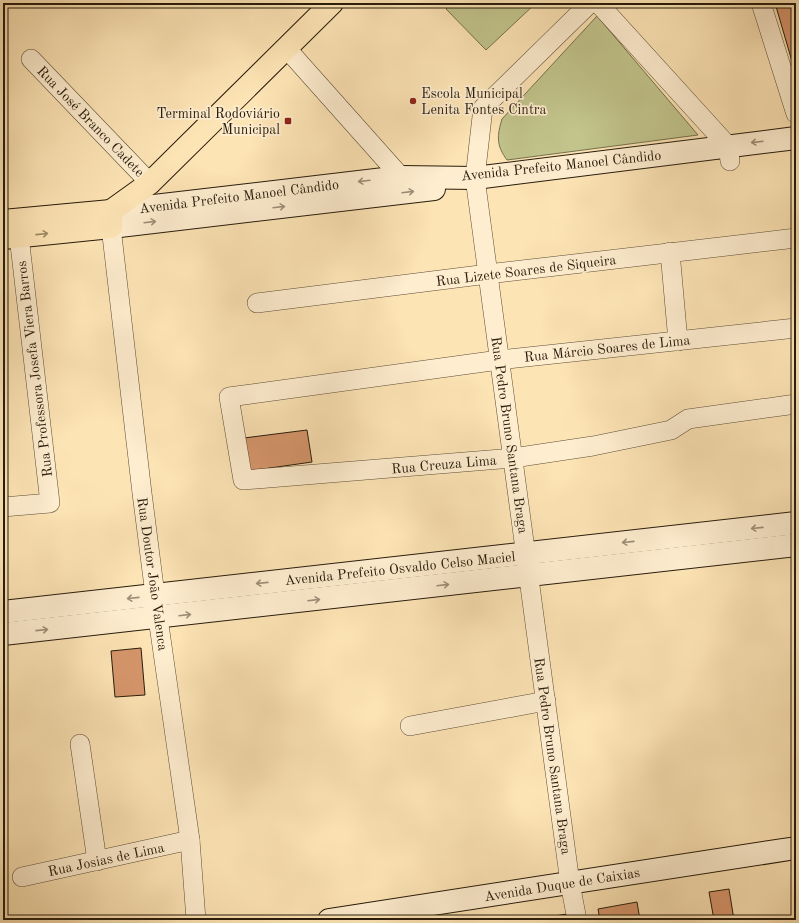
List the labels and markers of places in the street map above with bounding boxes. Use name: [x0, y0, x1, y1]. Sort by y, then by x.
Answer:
place label: Escola Municipal Lenita Fontes Cintra: [421, 87, 547, 117]
marker: Escola Municipal Lenita Fontes Cintra: [408, 96, 418, 106]
place label: Terminal Rodoviário Municipal: [156, 107, 280, 137]
marker: Terminal Rodoviário Municipal: [283, 116, 293, 126]

